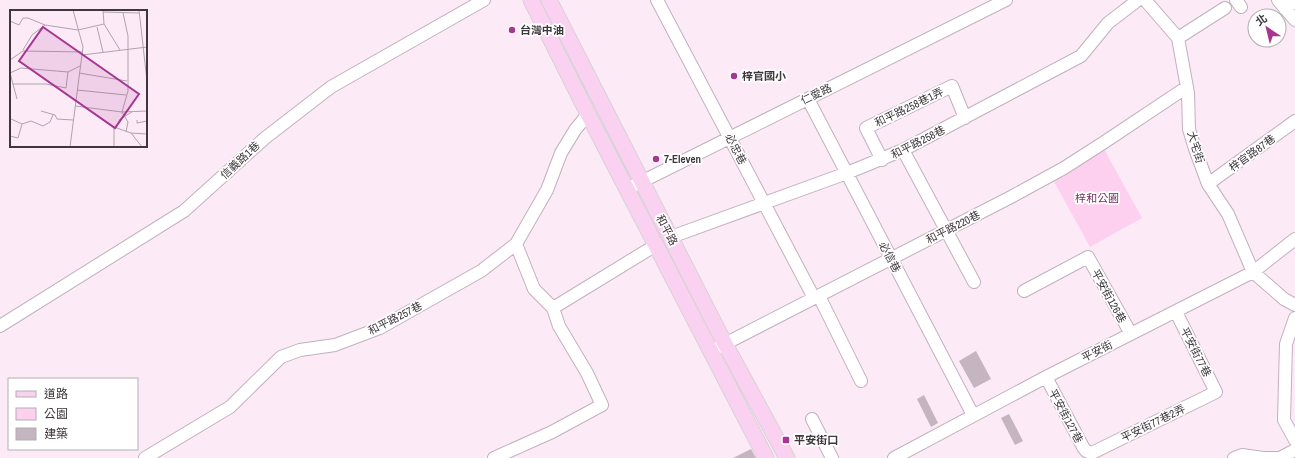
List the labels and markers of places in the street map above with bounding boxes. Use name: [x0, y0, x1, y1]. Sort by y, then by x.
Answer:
place label: 台灣中油: [520, 23, 564, 37]
marker: 台灣中油: [507, 25, 517, 35]
place label: 梓官國小: [742, 69, 786, 83]
marker: 梓官國小: [729, 71, 739, 81]
place label: 7-Eleven: [664, 152, 701, 166]
marker: 7-Eleven: [651, 154, 661, 164]
place label: 平安街口: [794, 433, 838, 447]
marker: 平安街口: [781, 435, 791, 445]

